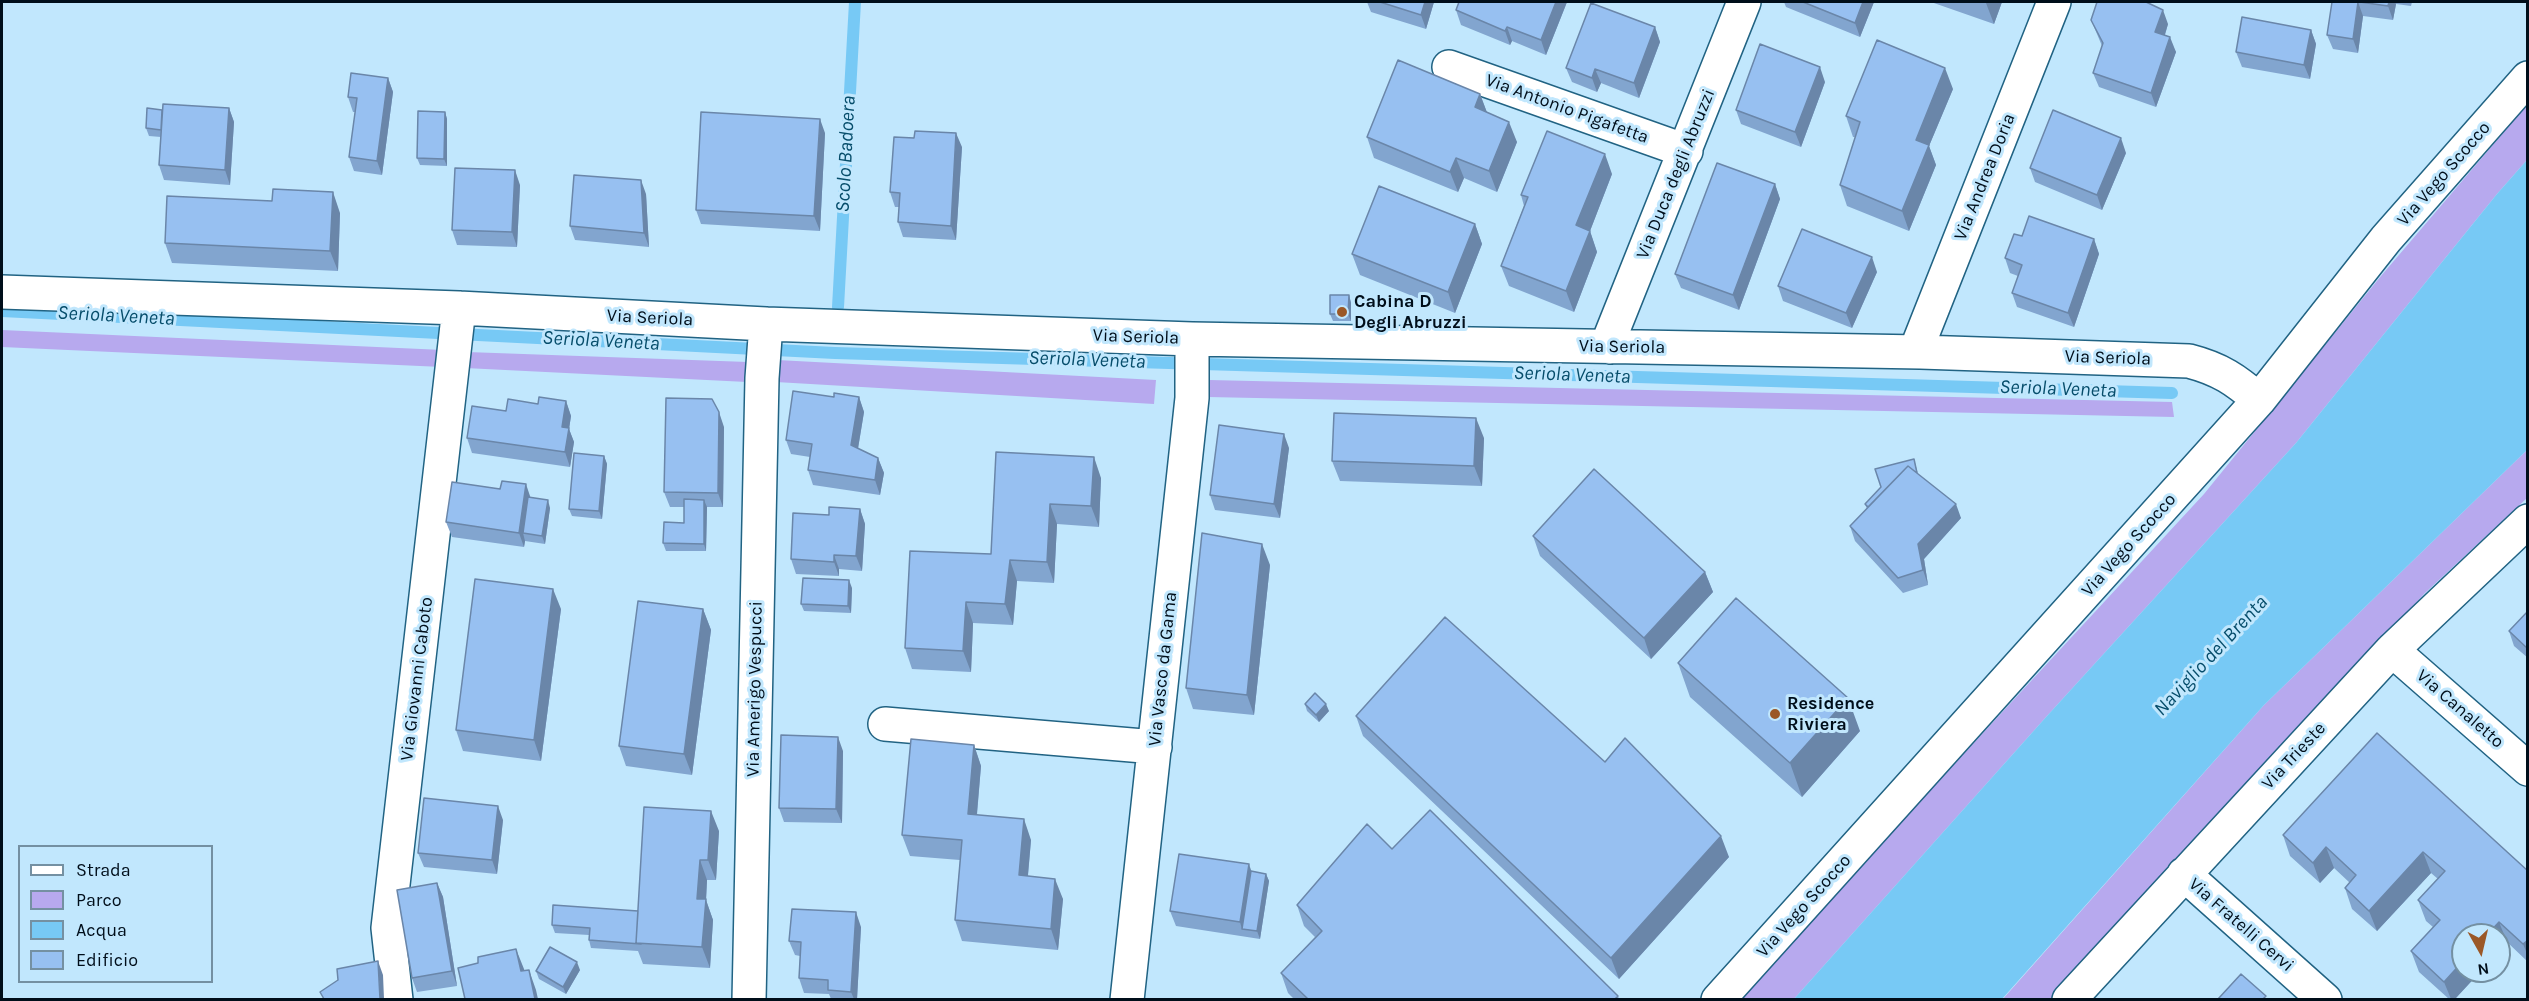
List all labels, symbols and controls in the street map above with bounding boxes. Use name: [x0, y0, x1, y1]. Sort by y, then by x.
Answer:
street label: Via Antonio Pigafetta: [1482, 69, 1652, 149]
street label: Via Duca degli Abruzzi: [1632, 86, 1720, 262]
water label: Scolo Badoera: [831, 95, 861, 213]
street label: Via Andrea Doria: [1950, 110, 2020, 244]
street label: Via Vego Scocco: [2393, 117, 2495, 231]
place label: Cabina D Degli Abruzzi: [1354, 291, 1467, 334]
water label: Seriola Veneta: [57, 301, 175, 331]
street label: Via Seriola: [606, 305, 694, 331]
marker: Cabina D Degli Abruzzi: [1335, 305, 1349, 319]
street label: Via Seriola: [1092, 325, 1180, 349]
water label: Seriola Veneta: [542, 326, 660, 356]
street label: Via Seriola: [1579, 335, 1665, 359]
water label: Seriola Veneta: [1028, 346, 1146, 374]
street label: Via Seriola: [2064, 346, 2152, 370]
water label: Seriola Veneta: [1513, 361, 1631, 389]
water label: Seriola Veneta: [1999, 375, 2117, 403]
street label: Via Vego Scocco: [2077, 489, 2181, 601]
street label: Via Vasco da Gama: [1144, 591, 1182, 747]
water label: Naviglio del Brenta: [2149, 591, 2273, 721]
street label: Via Giovanni Caboto: [396, 596, 438, 762]
street label: Via Amerigo Vespucci: [743, 601, 767, 777]
street label: Via Canaletto: [2412, 665, 2508, 753]
place label: Residence Riviera: [1787, 693, 1874, 736]
marker: Residence Riviera: [1768, 707, 1782, 721]
street label: Via Trieste: [2257, 718, 2331, 794]
legend: [18, 845, 213, 983]
street label: Via Vego Scocco: [1752, 850, 1856, 962]
text: Strada: [76, 859, 131, 881]
street label: Via Fratelli Cervi: [2184, 873, 2298, 977]
text: Parco: [76, 889, 122, 911]
text: Acqua: [76, 919, 127, 941]
north arrow: [2451, 923, 2511, 983]
text: Edificio: [76, 949, 138, 971]
text: N: [2476, 959, 2490, 980]

